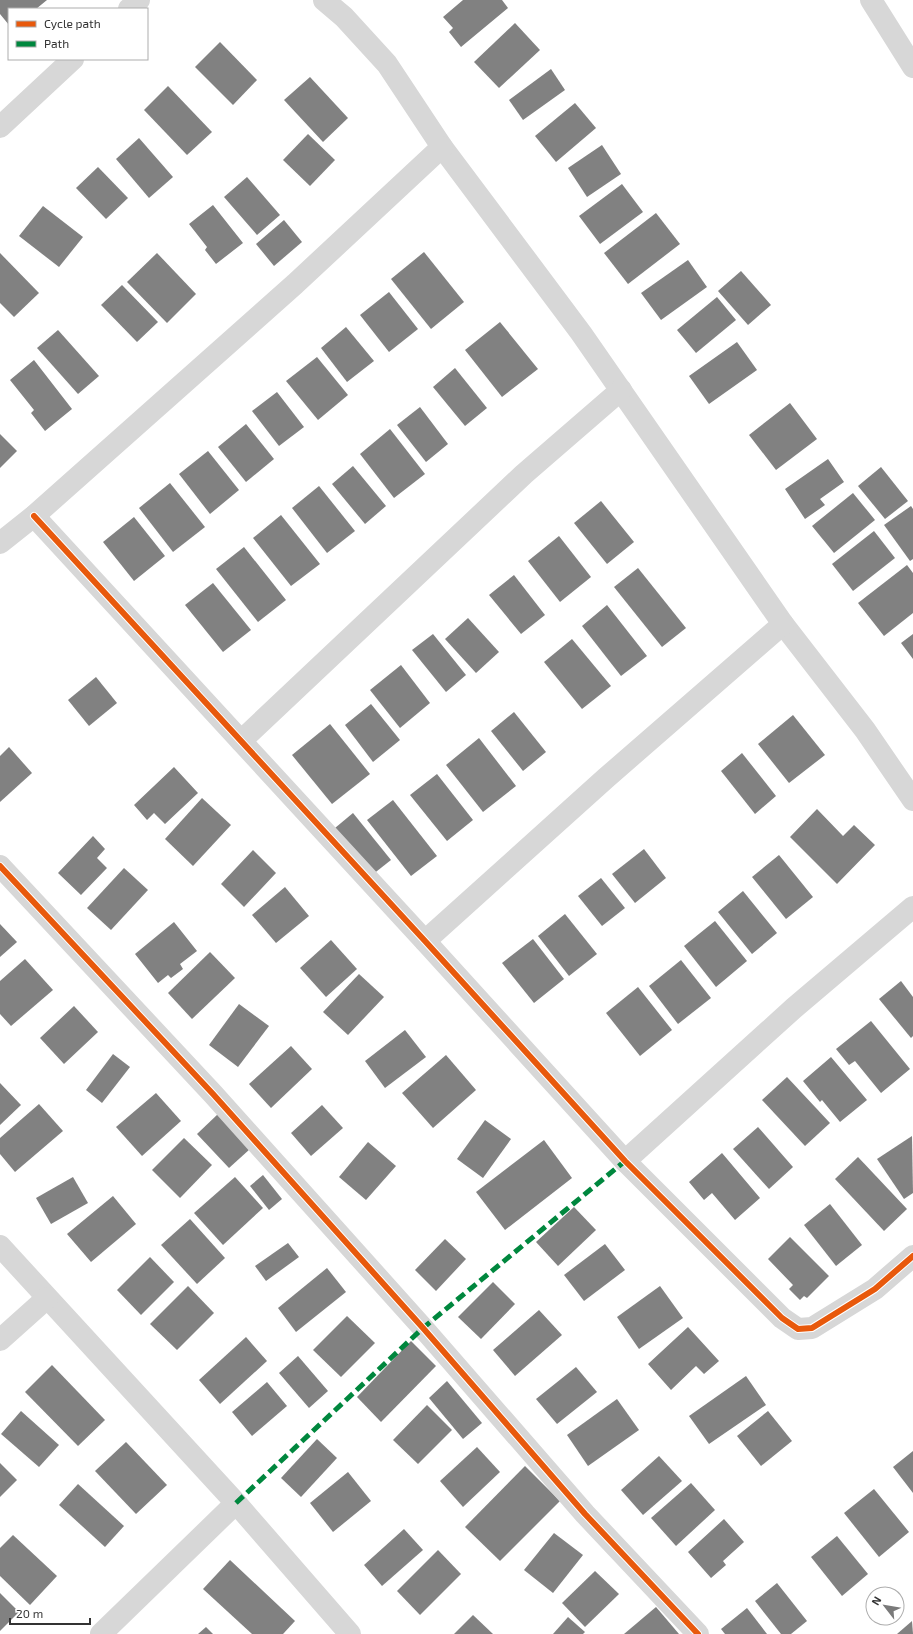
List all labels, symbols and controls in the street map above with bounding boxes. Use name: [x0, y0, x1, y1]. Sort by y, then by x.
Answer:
legend: [8, 8, 148, 60]
text: Cycle path: [44, 16, 101, 30]
text: Path: [44, 36, 69, 50]
north arrow: [865, 1586, 905, 1626]
text: N: [868, 1594, 884, 1607]
scale bar: [10, 1600, 90, 1626]
text: 20 m: [16, 1606, 43, 1620]

